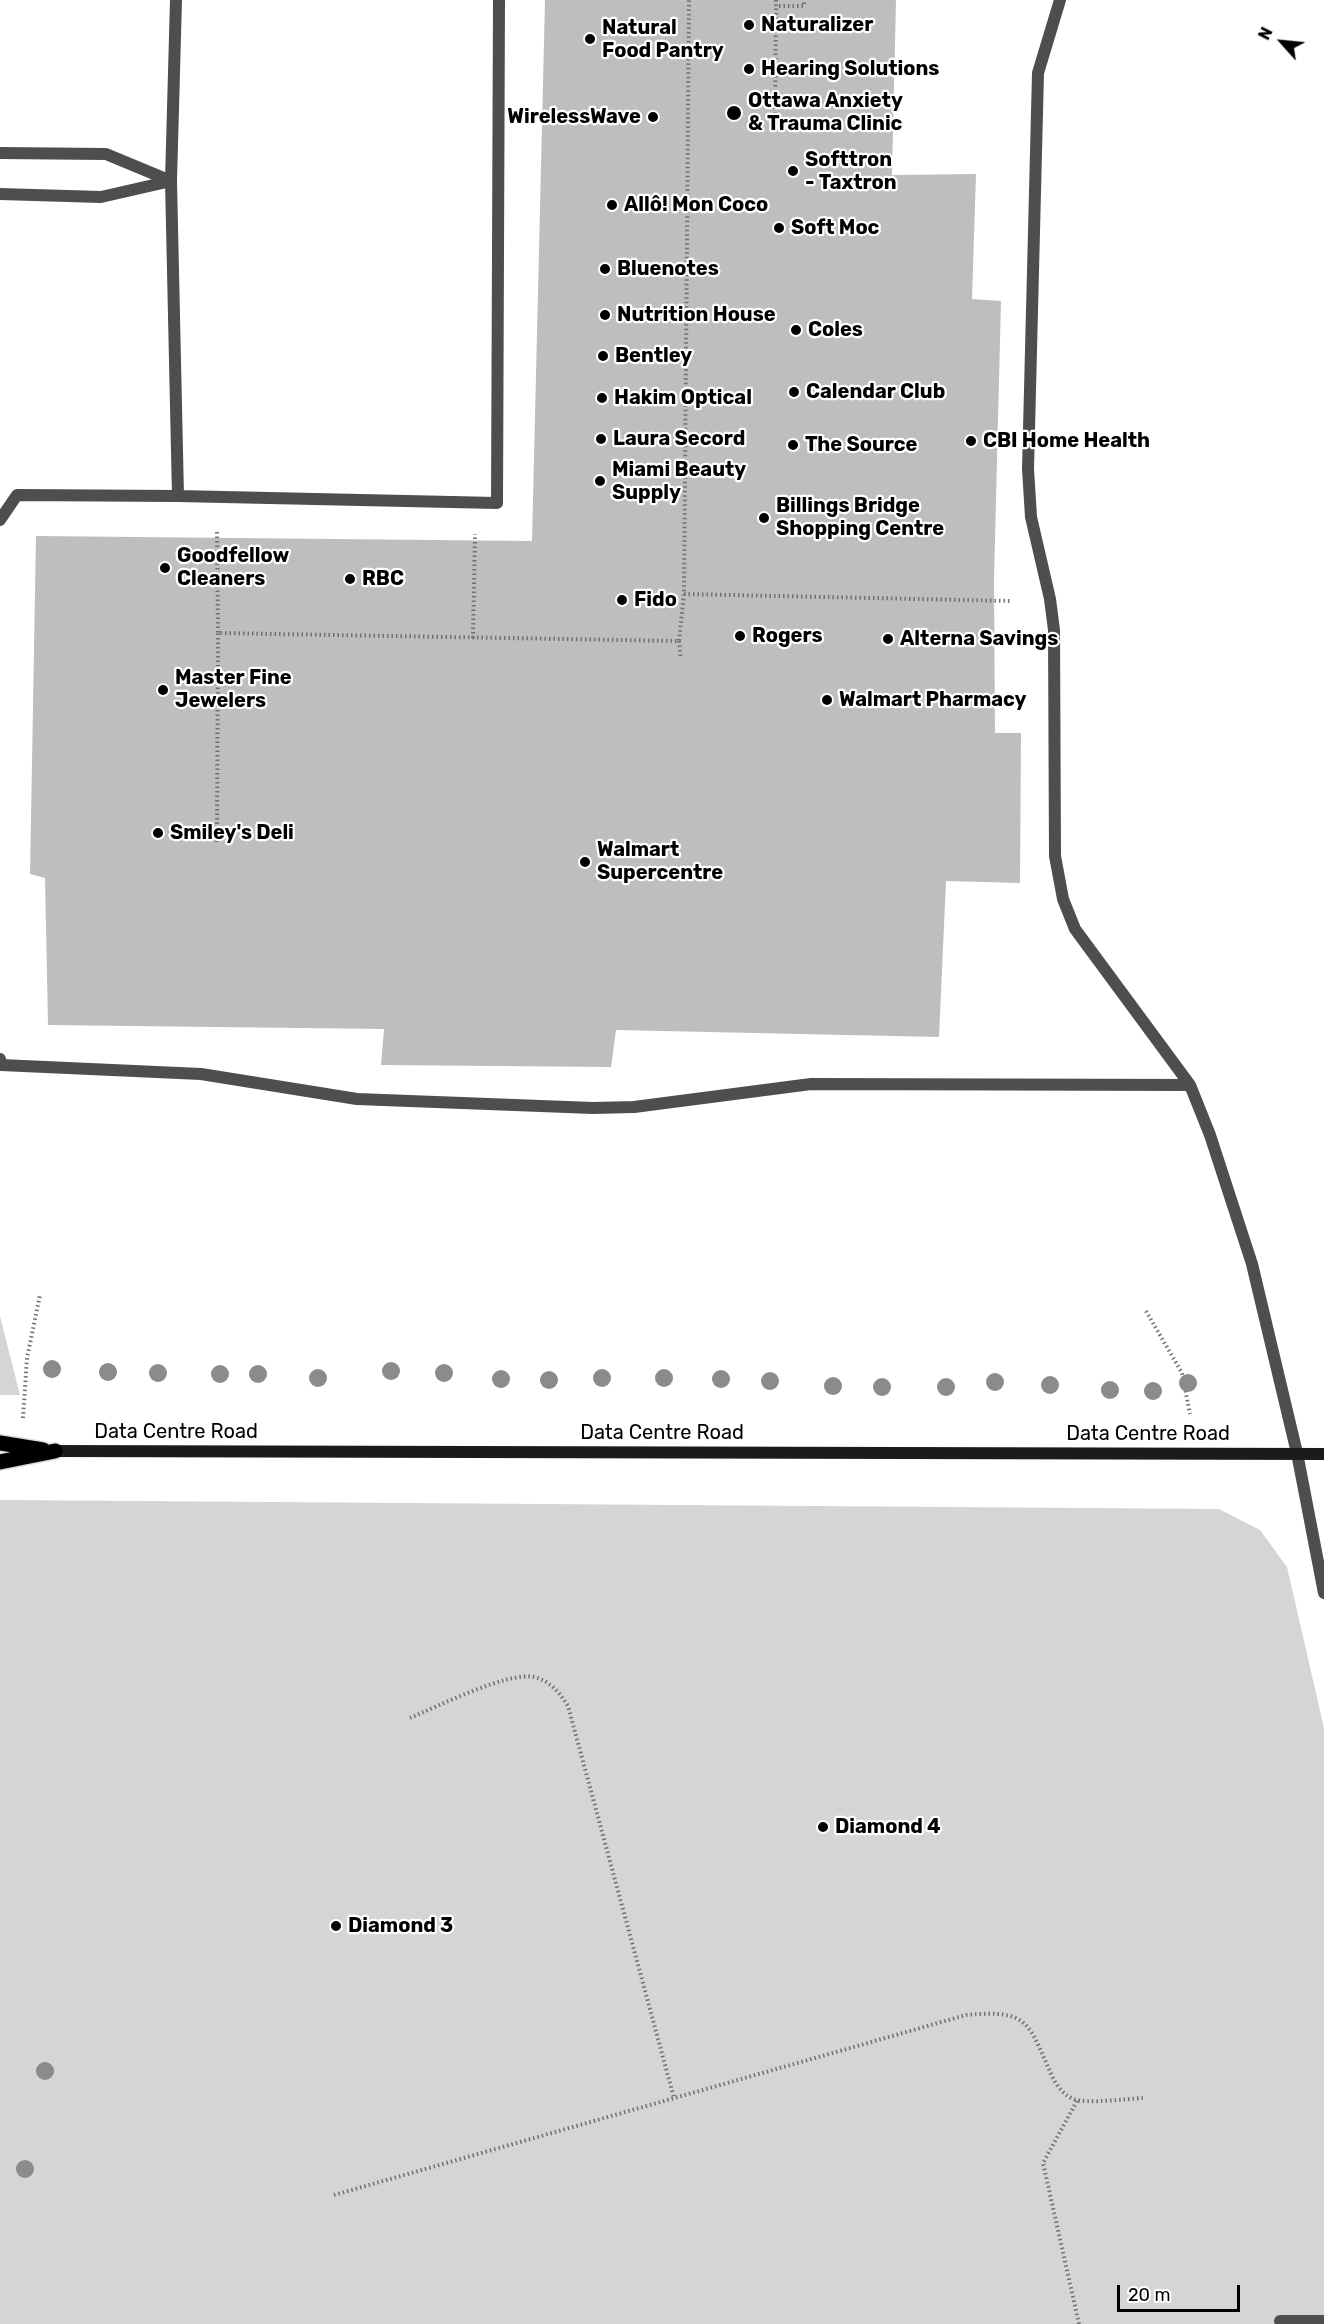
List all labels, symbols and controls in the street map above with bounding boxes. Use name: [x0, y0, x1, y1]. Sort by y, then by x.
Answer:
north arrow: [1252, 12, 1312, 72]
place label: Naturalizer: [761, 13, 873, 37]
place label: Natural Food Pantry: [602, 16, 724, 63]
marker: Naturalizer: [742, 18, 756, 32]
text: N: [1254, 24, 1277, 43]
marker: Natural Food Pantry: [583, 32, 597, 46]
place label: Hearing Solutions: [761, 57, 939, 81]
marker: Hearing Solutions: [742, 62, 756, 76]
place label: Ottawa Anxiety & Trauma Clinic: [748, 89, 903, 136]
marker: Ottawa Anxiety & Trauma Clinic: [725, 104, 743, 122]
place label: WirelessWave: [507, 105, 641, 129]
marker: WirelessWave: [646, 110, 660, 124]
place label: Softtron - Taxtron: [805, 148, 897, 195]
marker: Softtron - Taxtron: [786, 164, 800, 178]
place label: Allô! Mon Coco: [624, 193, 768, 217]
marker: Allô! Mon Coco: [605, 198, 619, 212]
place label: Soft Moc: [791, 216, 879, 240]
marker: Soft Moc: [772, 221, 786, 235]
place label: Bluenotes: [617, 257, 719, 281]
marker: Bluenotes: [598, 262, 612, 276]
place label: Nutrition House: [617, 303, 776, 327]
marker: Nutrition House: [598, 308, 612, 322]
place label: Coles: [808, 318, 863, 342]
marker: Coles: [789, 323, 803, 337]
place label: Bentley: [615, 344, 692, 368]
marker: Bentley: [596, 349, 610, 363]
place label: Calendar Club: [806, 380, 945, 404]
marker: Calendar Club: [787, 385, 801, 399]
place label: Hakim Optical: [614, 386, 752, 410]
marker: Hakim Optical: [595, 391, 609, 405]
place label: Laura Secord: [613, 427, 745, 451]
place label: CBI Home Health: [983, 429, 1150, 453]
marker: Laura Secord: [594, 432, 608, 446]
place label: The Source: [805, 433, 917, 457]
marker: CBI Home Health: [964, 434, 978, 448]
marker: The Source: [786, 438, 800, 452]
place label: Miami Beauty Supply: [612, 458, 746, 505]
marker: Miami Beauty Supply: [593, 474, 607, 488]
place label: Billings Bridge Shopping Centre: [776, 494, 944, 541]
marker: Billings Bridge Shopping Centre: [757, 511, 771, 525]
place label: Goodfellow Cleaners: [177, 544, 289, 591]
marker: Goodfellow Cleaners: [158, 561, 172, 575]
place label: RBC: [362, 567, 404, 591]
marker: RBC: [343, 572, 357, 586]
place label: Fido: [634, 588, 677, 612]
marker: Fido: [615, 593, 629, 607]
place label: Rogers: [752, 624, 823, 648]
place label: Alterna Savings: [900, 627, 1058, 651]
marker: Rogers: [733, 629, 747, 643]
marker: Alterna Savings: [881, 632, 895, 646]
place label: Master Fine Jewelers: [175, 666, 292, 713]
marker: Master Fine Jewelers: [156, 683, 170, 697]
place label: Walmart Pharmacy: [839, 688, 1026, 712]
marker: Walmart Pharmacy: [820, 693, 834, 707]
place label: Smiley's Deli: [170, 821, 294, 845]
marker: Smiley's Deli: [151, 826, 165, 840]
place label: Walmart Supercentre: [597, 838, 723, 885]
marker: Walmart Supercentre: [578, 855, 592, 869]
street label: Data Centre Road: [94, 1420, 258, 1444]
street label: Data Centre Road: [580, 1421, 744, 1445]
street label: Data Centre Road: [1066, 1422, 1230, 1446]
place label: Diamond 4: [835, 1815, 941, 1839]
marker: Diamond 4: [816, 1820, 830, 1834]
place label: Diamond 3: [348, 1914, 453, 1938]
marker: Diamond 3: [329, 1919, 343, 1933]
scale bar: [1120, 2273, 1243, 2311]
text: 20 m: [1128, 2284, 1170, 2306]

